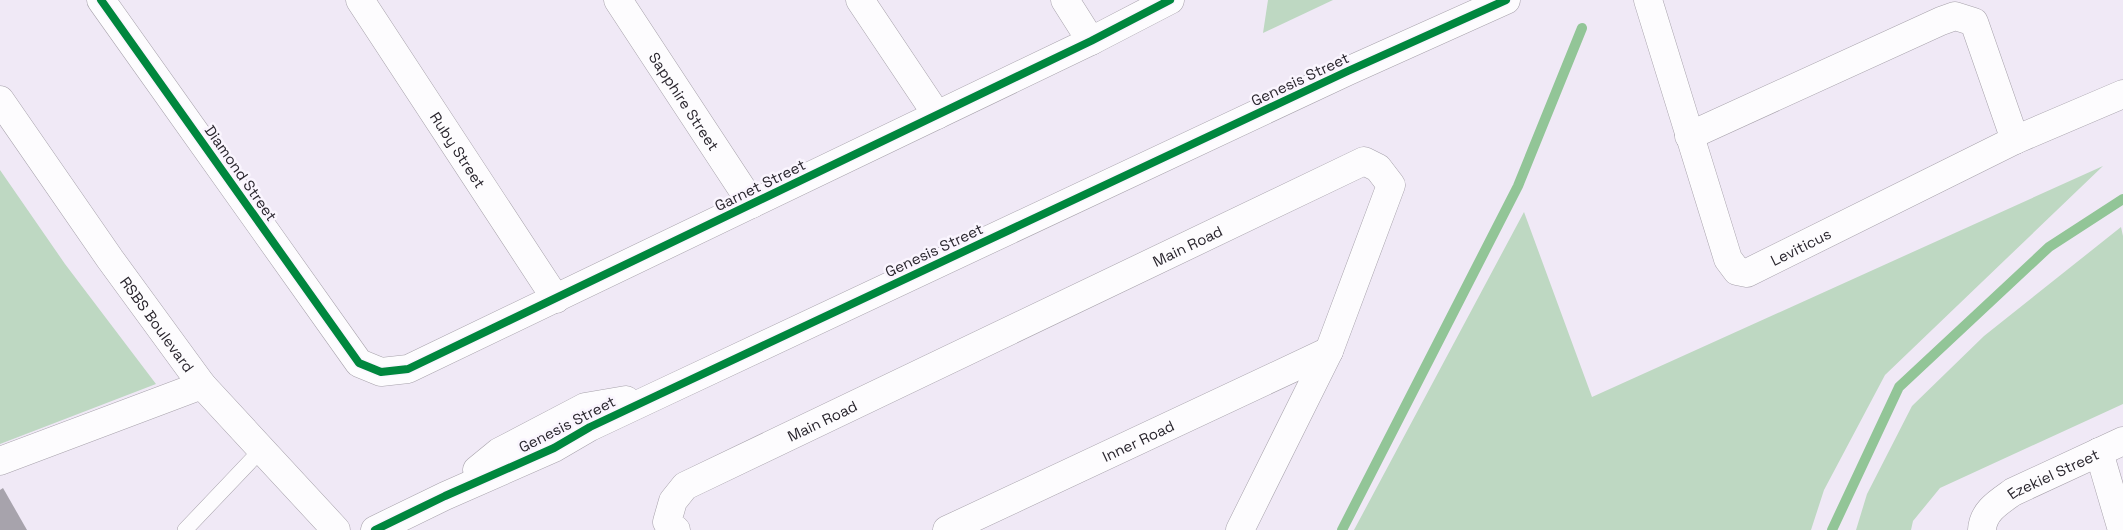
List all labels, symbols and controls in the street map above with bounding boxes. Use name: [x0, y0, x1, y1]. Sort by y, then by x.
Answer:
street label: Sapphire Street: [645, 48, 724, 154]
street label: Genesis Street: [1248, 48, 1352, 110]
street label: Ruby Street: [426, 108, 490, 191]
street label: Diamond Street: [201, 121, 281, 225]
street label: Garnet Street: [712, 155, 809, 215]
street label: Genesis Street: [882, 219, 986, 281]
street label: Main Road: [1149, 221, 1225, 270]
street label: Leviticus: [1767, 223, 1834, 269]
street label: RSBS Boulevard: [116, 273, 199, 376]
street label: Genesis Street: [515, 391, 619, 457]
street label: Main Road: [784, 396, 860, 445]
street label: Inner Road: [1099, 415, 1177, 465]
street label: Ezekiel Street: [2003, 444, 2102, 503]

